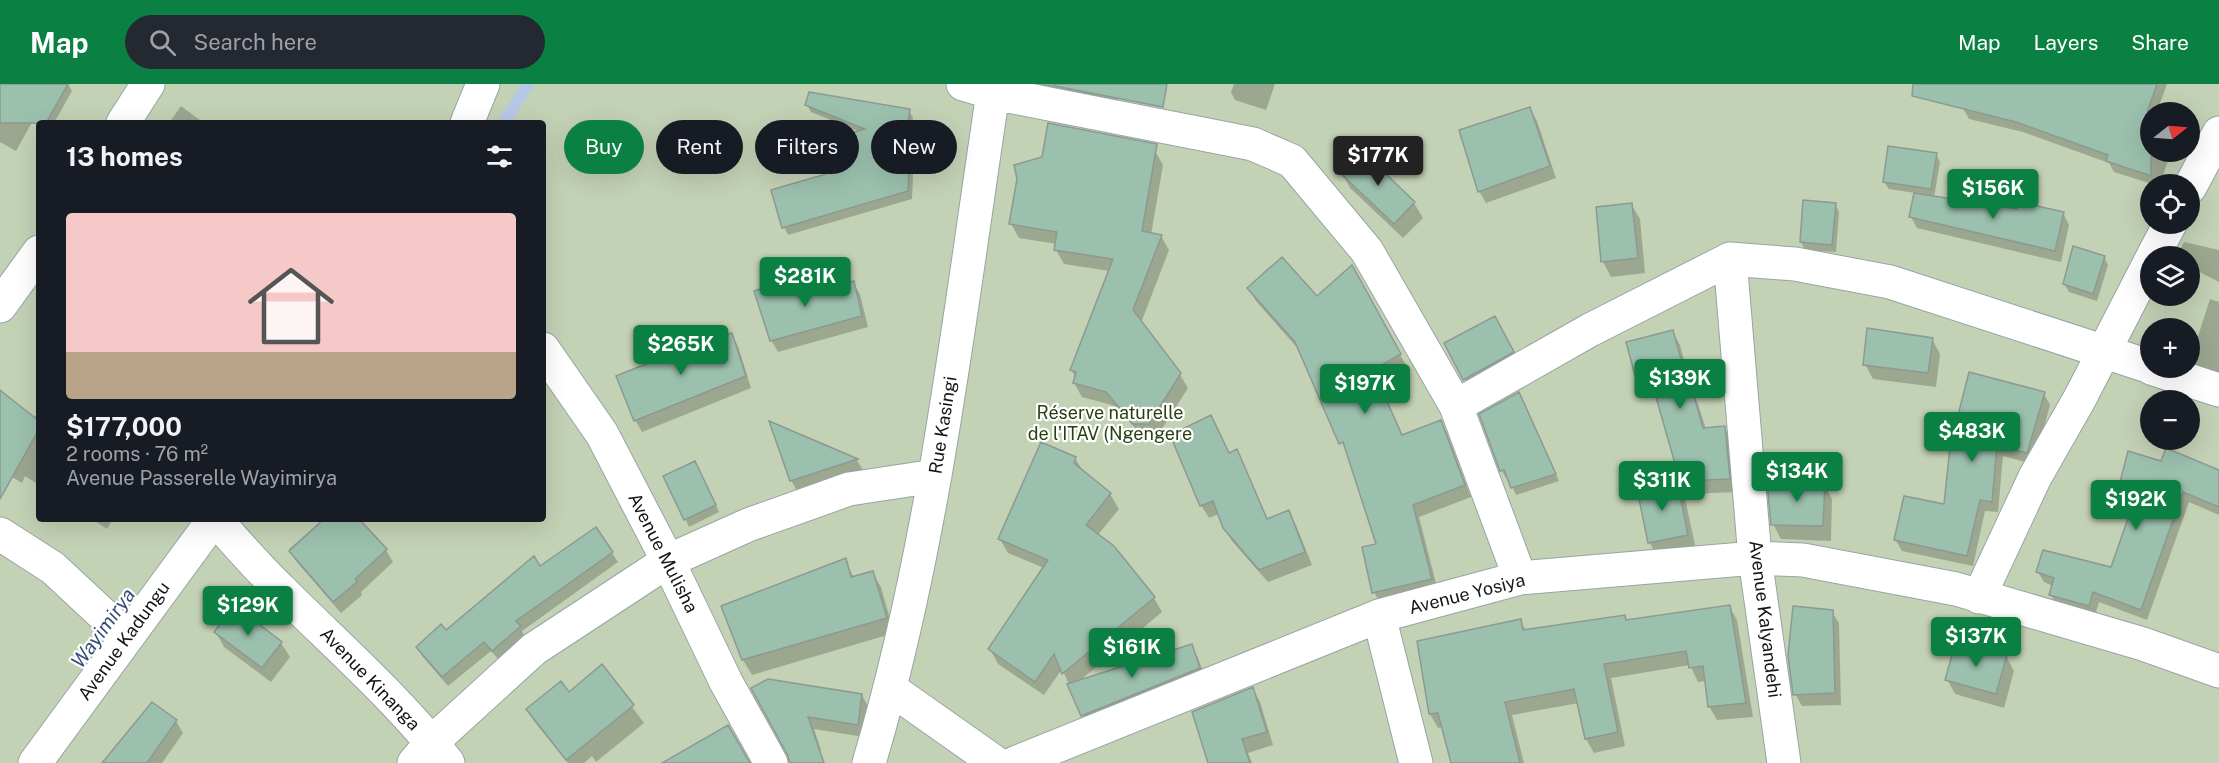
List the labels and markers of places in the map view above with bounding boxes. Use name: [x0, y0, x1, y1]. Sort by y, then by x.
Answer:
pin: $177K: [1336, 136, 1420, 187]
pin: $156K: [1951, 169, 2035, 220]
pin: $281K: [763, 257, 847, 308]
pin: $265K: [639, 325, 723, 376]
pin: $139K: [1638, 359, 1722, 410]
pin: $197K: [1323, 364, 1407, 415]
pin: $483K: [1930, 412, 2014, 463]
pin: $134K: [1755, 452, 1839, 503]
pin: $311K: [1620, 461, 1704, 512]
pin: $192K: [2094, 480, 2178, 531]
pin: $129K: [206, 586, 290, 637]
pin: $137K: [1934, 617, 2018, 668]
pin: $161K: [1090, 628, 1174, 679]

